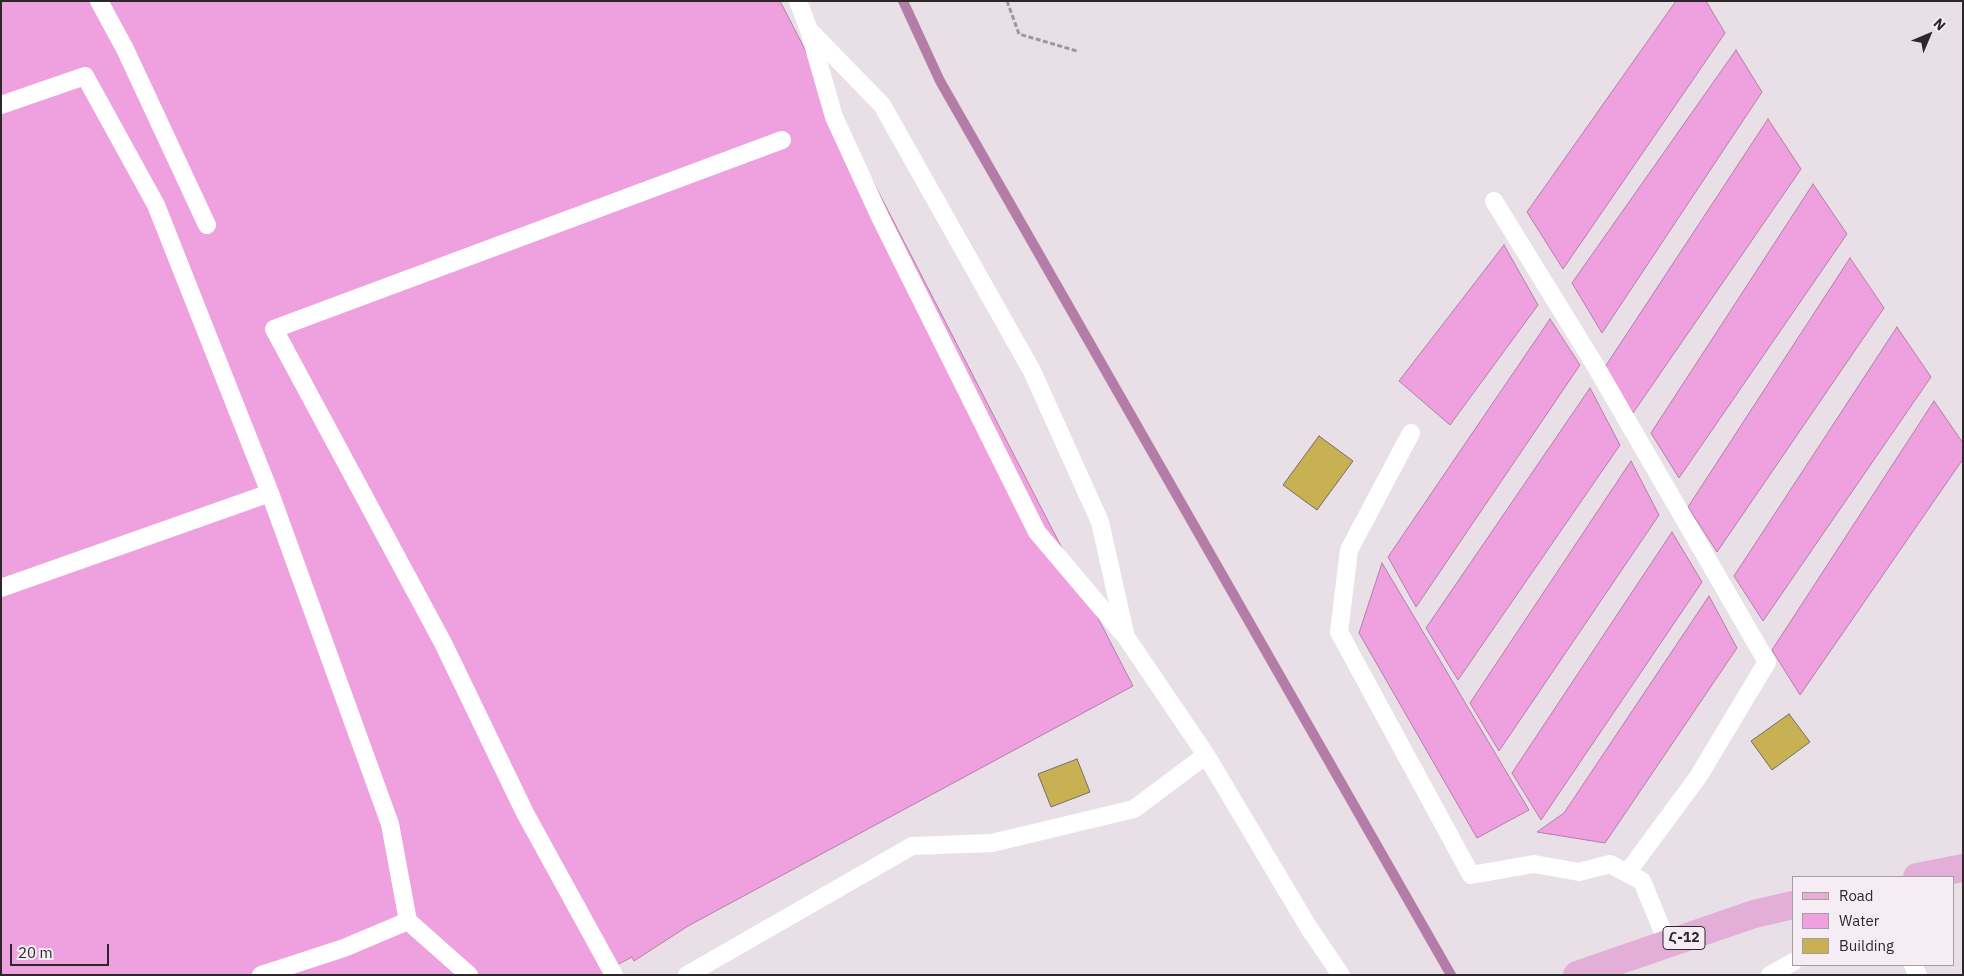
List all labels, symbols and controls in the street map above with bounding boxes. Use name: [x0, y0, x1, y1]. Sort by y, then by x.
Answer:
north arrow: [1904, 10, 1954, 60]
text: N: [1930, 14, 1950, 34]
legend: [1792, 876, 1954, 966]
text: Road: [1839, 886, 1874, 905]
text: Water: [1839, 911, 1879, 930]
road number: Հ-12: [1663, 926, 1705, 950]
scale bar: [12, 934, 111, 966]
text: Building: [1839, 936, 1894, 955]
text: 20 m: [18, 943, 53, 962]

